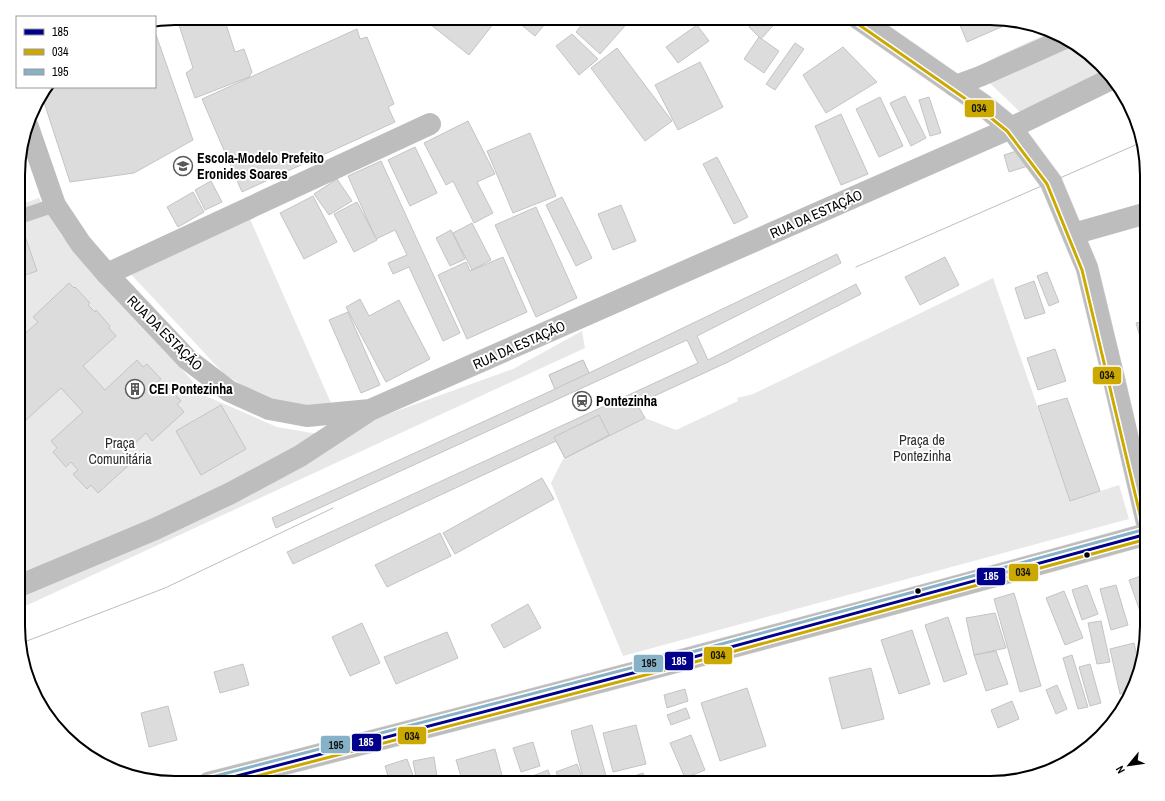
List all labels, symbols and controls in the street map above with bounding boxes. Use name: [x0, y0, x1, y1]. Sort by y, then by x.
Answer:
legend: [16, 16, 156, 88]
text: 185: [52, 24, 69, 40]
text: 034: [52, 44, 69, 60]
text: 195: [52, 64, 69, 80]
line badge: 034: [964, 99, 995, 118]
text: 034: [971, 101, 987, 115]
place label: Escola-Modelo Prefeito Eronides Soares: [197, 149, 324, 183]
school or university icon: Escola-Modelo Prefeito Eronides Soares: [172, 155, 194, 177]
street label: RUA DA ESTAÇÃO: [767, 186, 865, 242]
street label: RUA DA ESTAÇÃO: [124, 292, 207, 375]
street label: RUA DA ESTAÇÃO: [470, 317, 568, 373]
line badge: 034: [1092, 366, 1122, 385]
text: 034: [1099, 368, 1115, 382]
building icon: CEI Pontezinha: [124, 378, 146, 400]
place label: CEI Pontezinha: [149, 380, 233, 398]
station icon: Pontezinha: [571, 390, 593, 412]
place label: Pontezinha: [596, 392, 658, 410]
park label: Praça de Pontezinha: [893, 431, 952, 465]
park label: Praça Comunitária: [88, 434, 152, 468]
unlabelled marker: [1082, 550, 1092, 560]
line badge: 034: [1008, 563, 1039, 582]
text: 034: [1015, 565, 1031, 579]
line badge: 185: [976, 567, 1006, 586]
text: 185: [983, 569, 999, 583]
unlabelled marker: [913, 586, 923, 596]
line badge: 034: [703, 646, 733, 665]
text: 034: [710, 648, 726, 662]
line badge: 185: [664, 651, 694, 671]
line badge: 195: [633, 654, 664, 673]
text: 185: [671, 654, 687, 668]
text: 195: [641, 656, 657, 670]
line badge: 034: [397, 726, 427, 745]
text: 034: [404, 729, 420, 743]
line badge: 185: [351, 733, 382, 752]
line badge: 195: [320, 735, 351, 754]
text: 185: [358, 735, 374, 749]
text: 195: [328, 738, 344, 752]
north arrow: [1109, 745, 1149, 785]
text: N: [1113, 764, 1128, 776]

